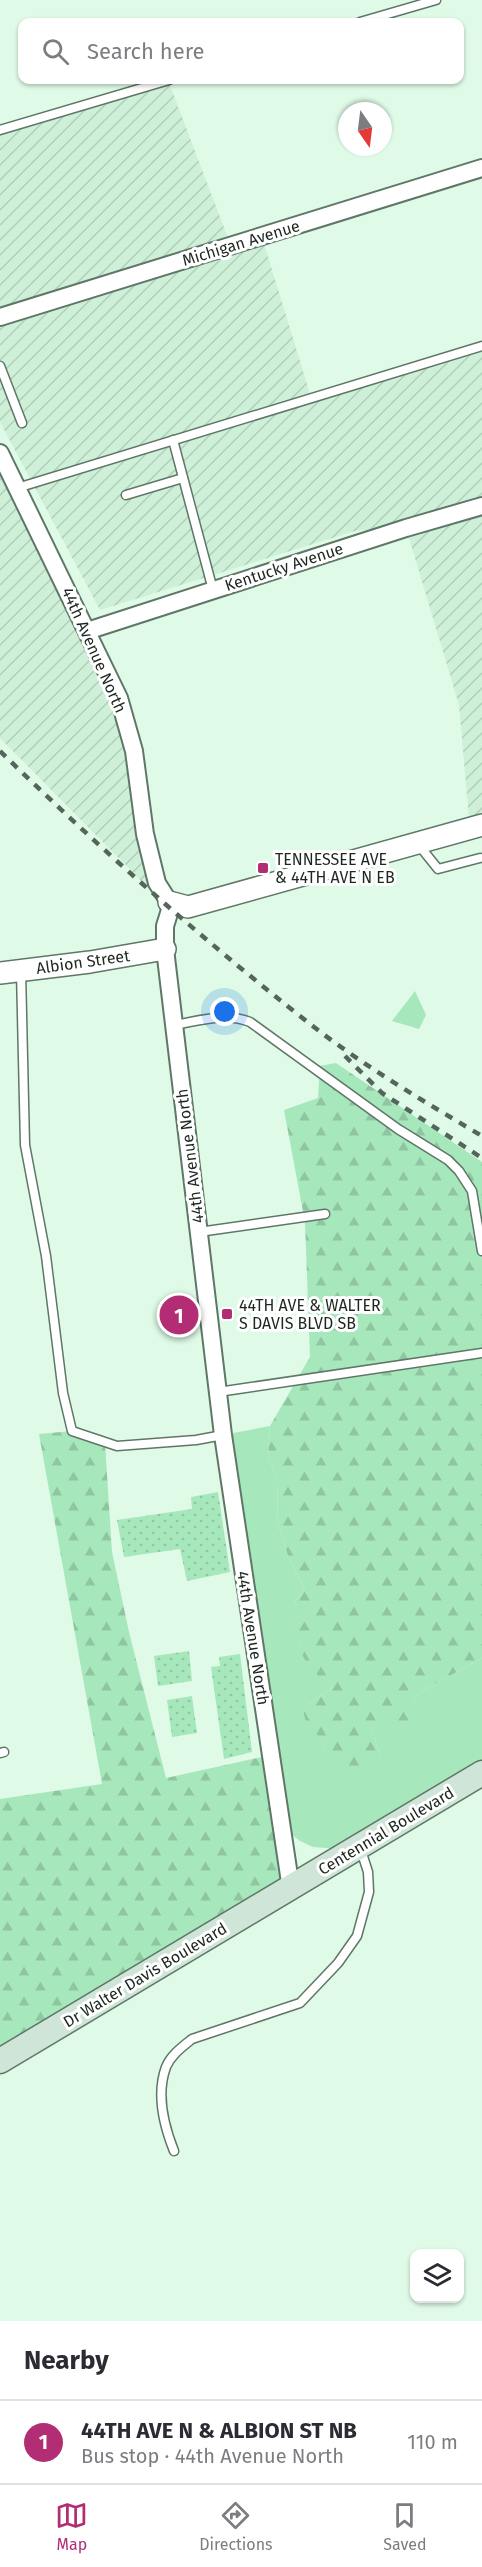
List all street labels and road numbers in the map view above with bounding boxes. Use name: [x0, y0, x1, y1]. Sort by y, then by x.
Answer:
street label: Michigan Avenue: [180, 216, 302, 270]
street label: Kentucky Avenue: [222, 539, 346, 595]
street label: 44th Avenue North: [58, 584, 130, 716]
street label: Albion Street: [35, 946, 131, 978]
street label: 44th Avenue North: [172, 1088, 208, 1224]
street label: 44th Avenue North: [233, 1570, 273, 1706]
street label: Centennial Boulevard: [315, 1783, 457, 1879]
street label: Dr Walter Davis Boulevard: [60, 1919, 230, 2031]

